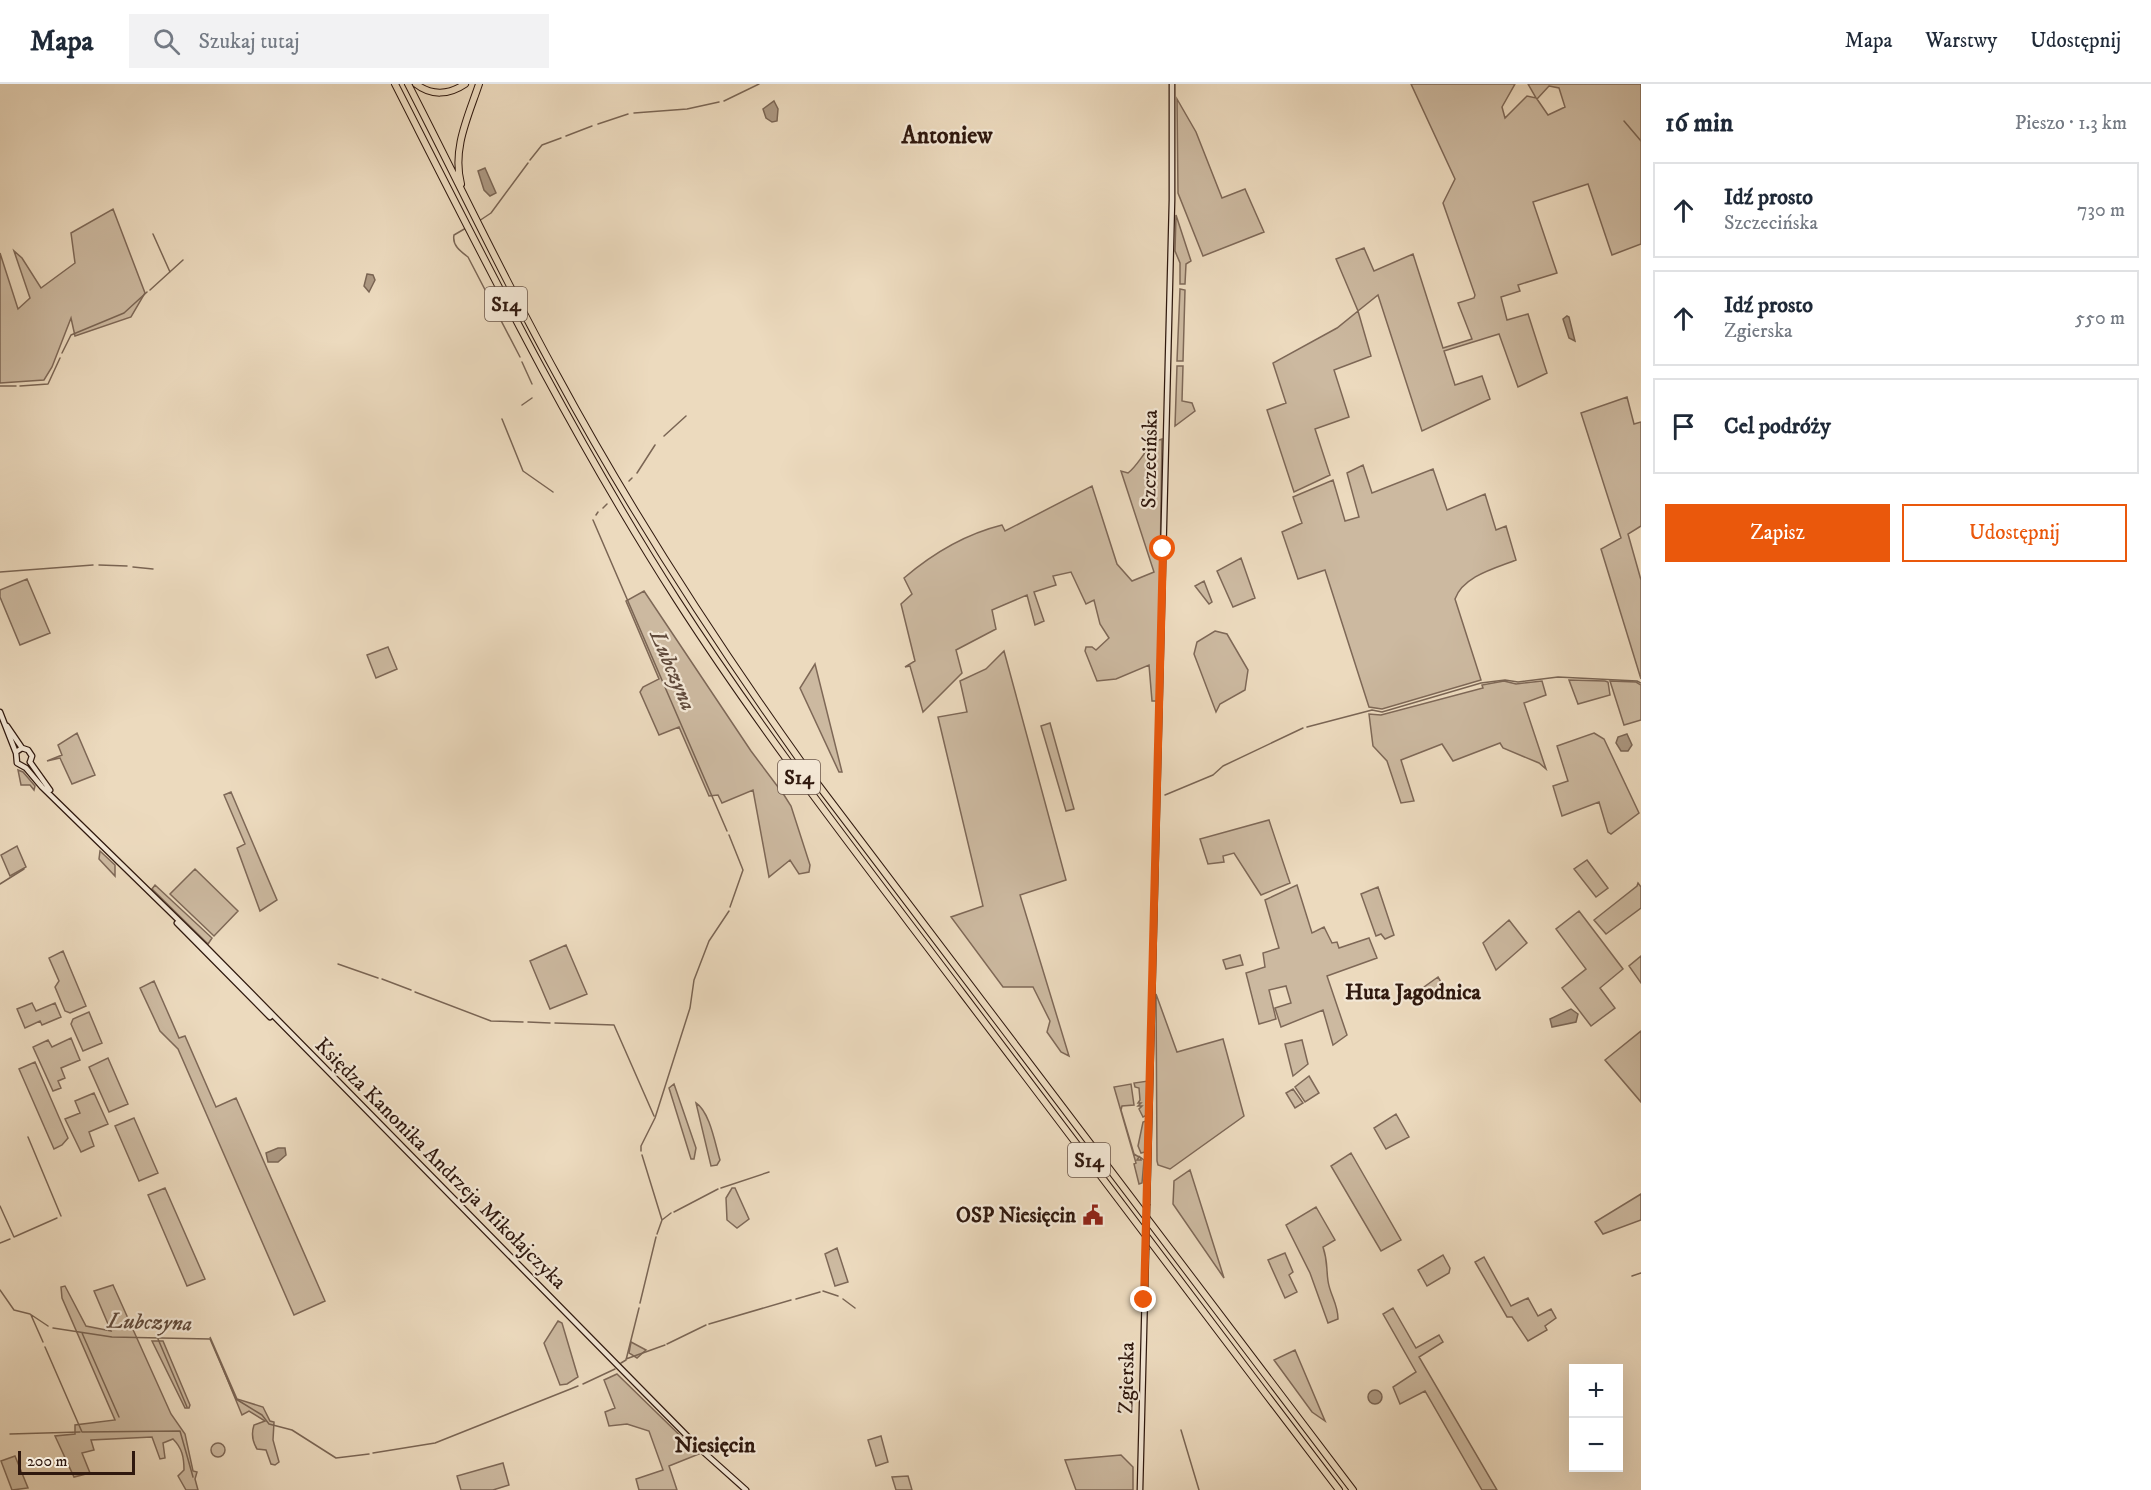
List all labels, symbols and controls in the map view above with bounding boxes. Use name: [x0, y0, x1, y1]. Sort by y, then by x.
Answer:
search box: [129, 14, 549, 68]
text: Mapa: [30, 24, 93, 59]
icon: search: [150, 25, 183, 58]
text: Szukaj tutaj: [198, 28, 300, 55]
text: Mapa: [1845, 28, 1892, 54]
text: Warstwy: [1925, 28, 1997, 54]
text: Udostępnij: [2030, 28, 2121, 54]
text: 16 min: [1665, 107, 1733, 140]
text: Pieszo · 1.3 km: [2015, 111, 2127, 136]
district label: Antoniew: [900, 121, 993, 151]
text: Idź prosto: [1724, 184, 1813, 211]
icon: ahead: [1667, 194, 1700, 227]
text: 730 m: [2077, 198, 2125, 223]
text: Szczecińska: [1724, 211, 1818, 236]
road number: S14: [485, 287, 527, 321]
text: Idź prosto: [1724, 292, 1813, 319]
icon: ahead: [1667, 302, 1700, 335]
text: 550 m: [2075, 306, 2125, 331]
text: Zgierska: [1724, 319, 1793, 344]
street label: Szczecińska: [1136, 409, 1164, 509]
icon: arrive: [1667, 410, 1700, 443]
text: Cel podróży: [1724, 413, 1831, 440]
button: Zapisz: [1665, 504, 1890, 562]
button: Udostępnij: [1902, 504, 2127, 562]
route start: [1149, 535, 1175, 561]
water label: Lubczyna: [643, 624, 702, 715]
road number: S14: [778, 760, 820, 794]
district label: Huta Jagodnica: [1345, 979, 1482, 1006]
street label: Księdza Kanonika Andrzeja Mikołajczyka: [309, 1033, 572, 1295]
road number: S14: [1068, 1143, 1110, 1177]
place label: OSP Niesięcin: [956, 1203, 1077, 1229]
public building icon: OSP Niesięcin: [1081, 1203, 1105, 1227]
route end: [1130, 1286, 1156, 1312]
water label: Lubczyna: [105, 1307, 193, 1337]
street label: Zgierska: [1113, 1342, 1141, 1414]
map controls: [1569, 1364, 1623, 1472]
button: +: [1569, 1364, 1623, 1418]
button: −: [1569, 1418, 1623, 1472]
district label: Niesięcin: [674, 1432, 756, 1459]
scale bar: [18, 1448, 135, 1476]
text: 200 m: [27, 1451, 68, 1471]

